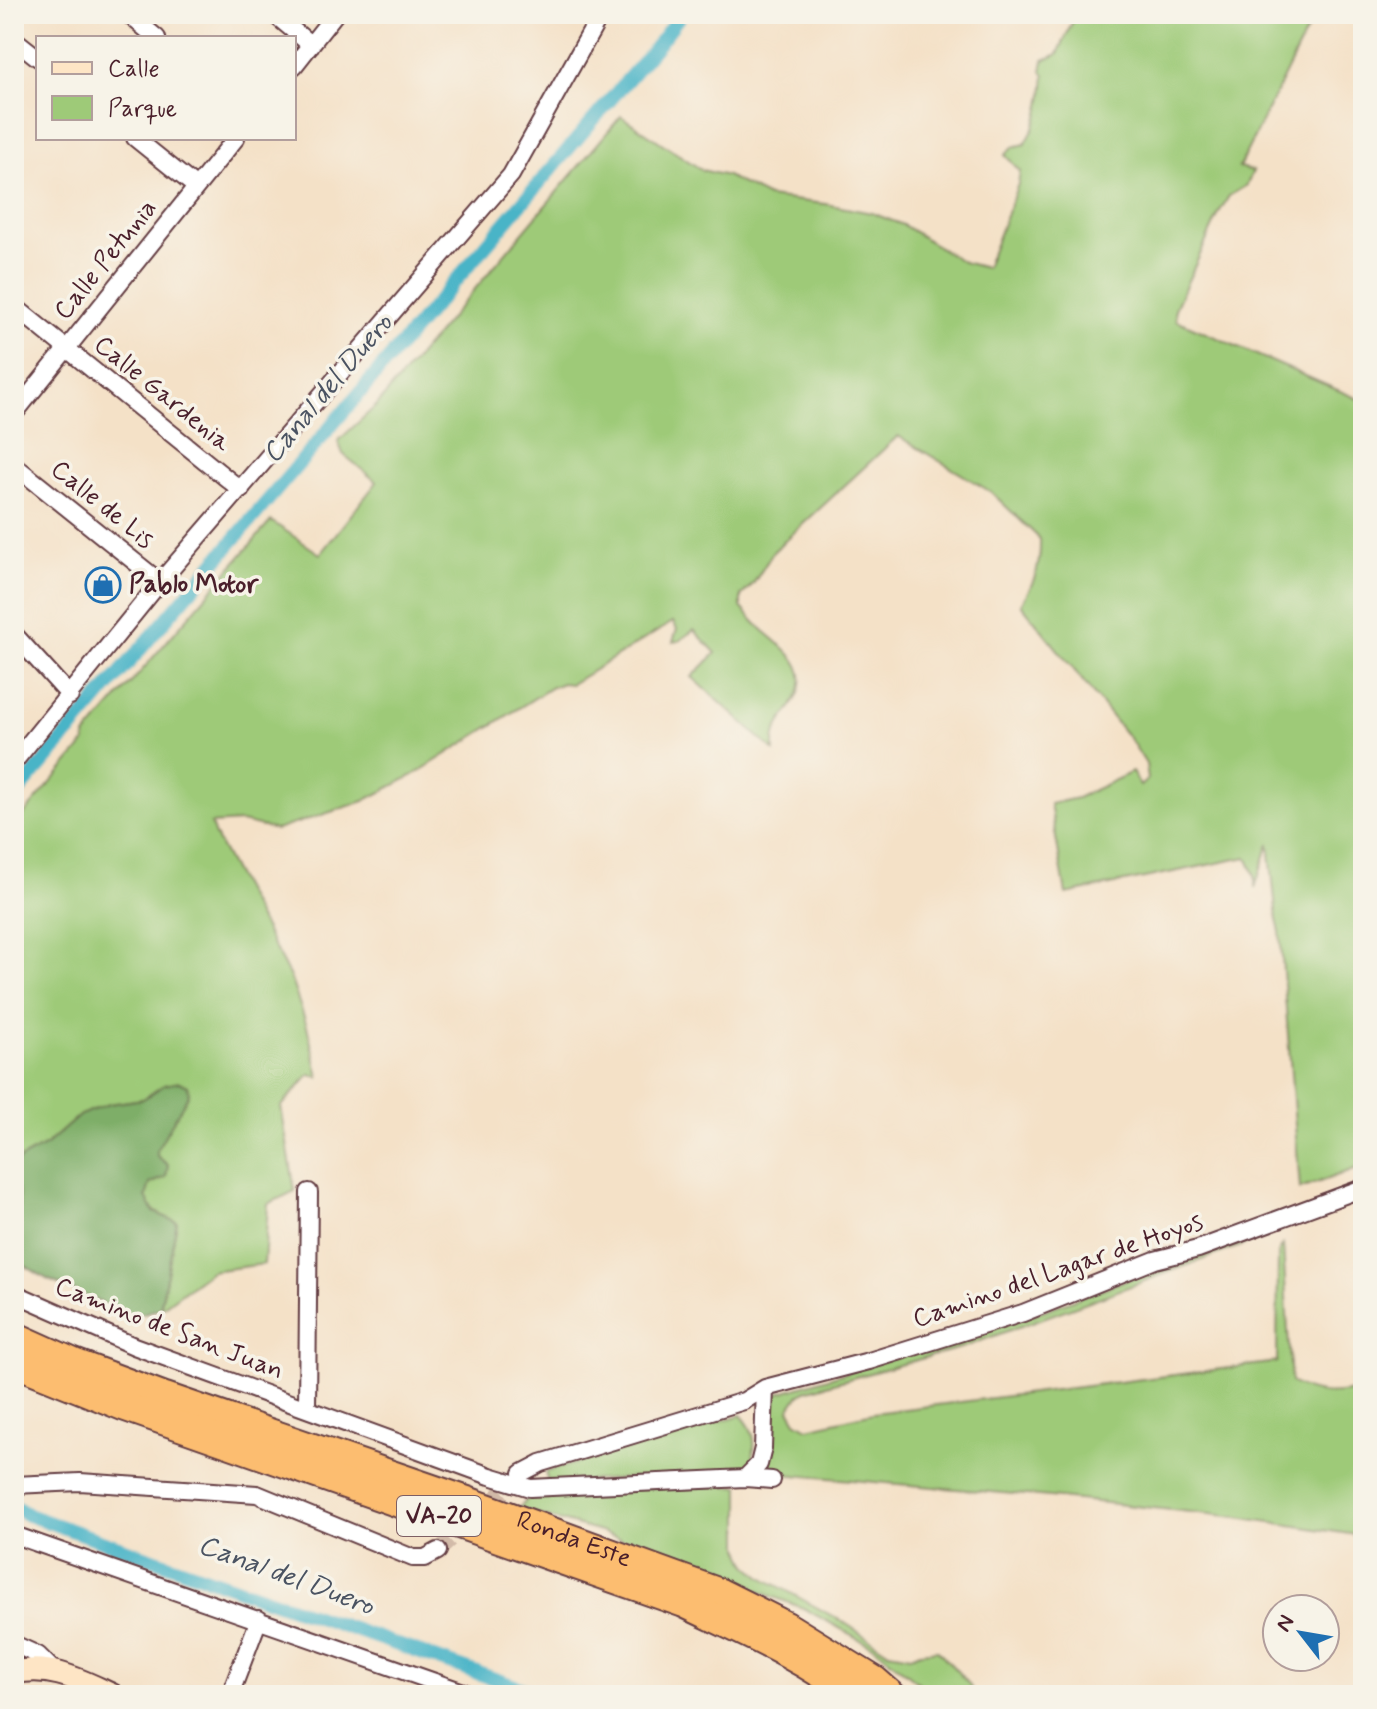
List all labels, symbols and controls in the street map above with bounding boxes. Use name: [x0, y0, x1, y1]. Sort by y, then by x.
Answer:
legend: [36, 36, 296, 140]
text: Calle: [108, 54, 160, 85]
text: Parque: [108, 94, 177, 125]
street label: Calle Petunia: [47, 193, 165, 327]
water label: Canal del Duero: [255, 306, 402, 472]
street label: Calle Gardenia: [86, 328, 238, 460]
street label: Calle de Lis: [43, 453, 161, 557]
shop icon: Pablo Motor: [84, 566, 122, 604]
place label: Pablo Motor: [129, 568, 259, 602]
street label: Camino del Lagar de Hoyos: [908, 1205, 1208, 1337]
street label: Camino de San Juan: [50, 1270, 288, 1388]
road number: VA-20: [397, 1496, 481, 1536]
street label: Ronda Este: [512, 1503, 636, 1576]
water label: Canal del Duero: [193, 1527, 380, 1625]
north arrow: [1261, 1593, 1341, 1673]
text: N: [1270, 1610, 1301, 1637]

